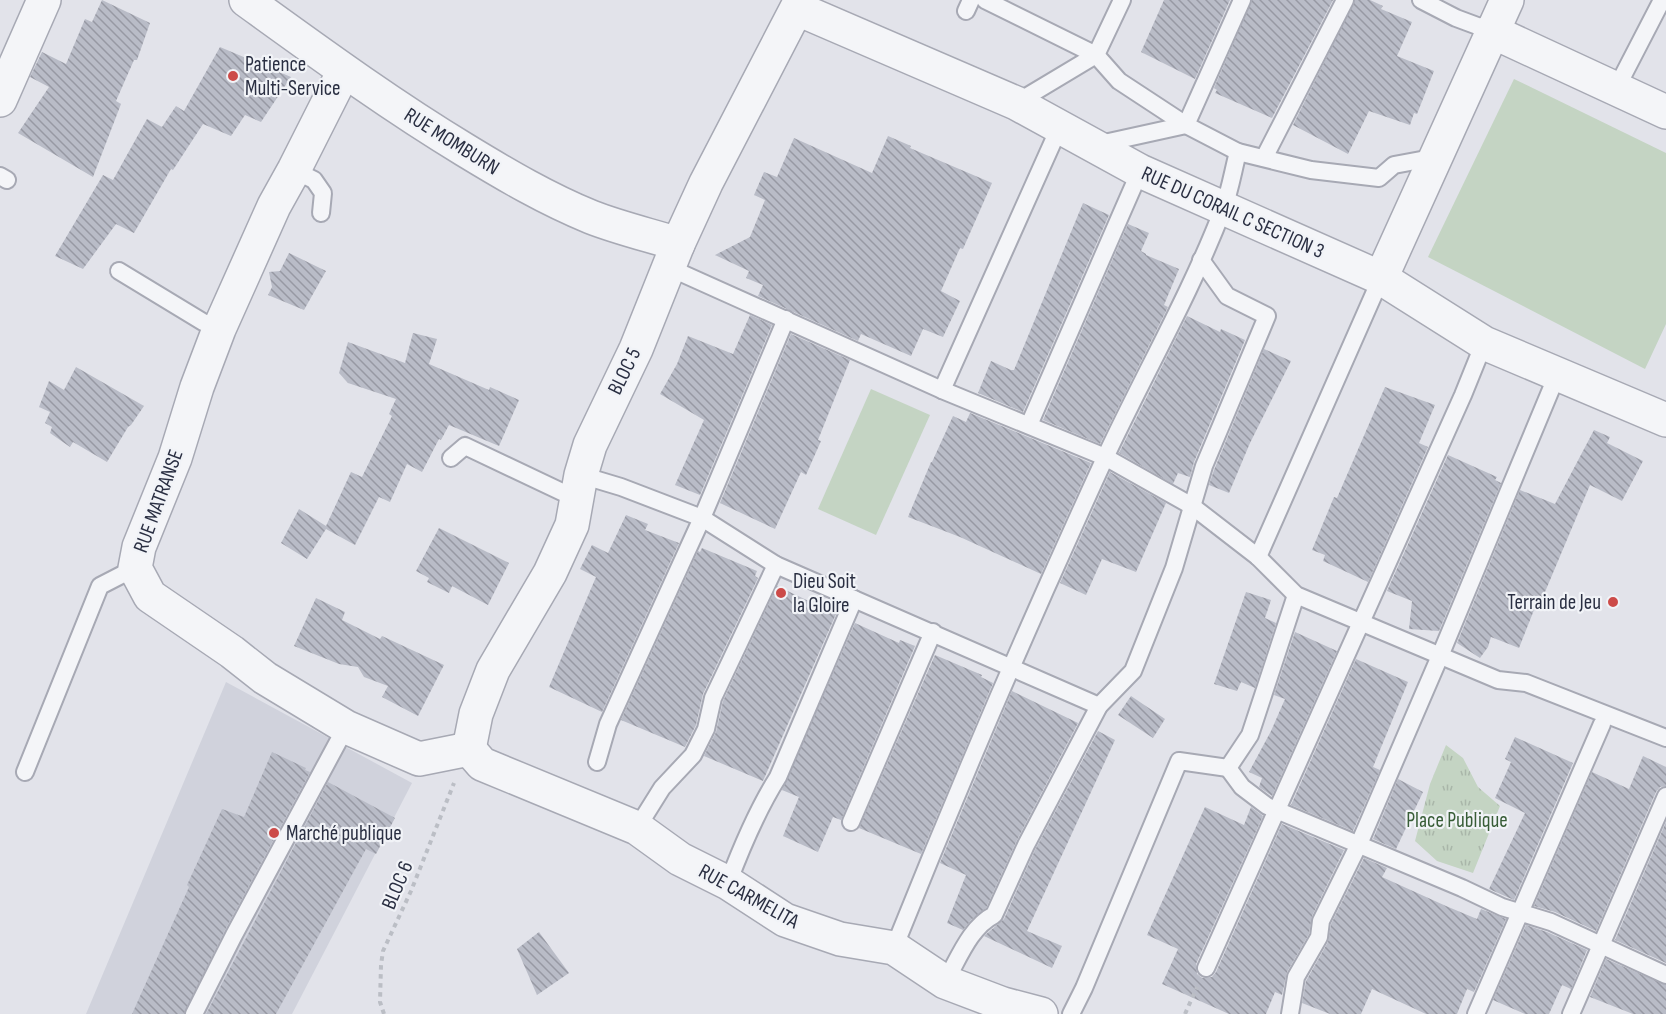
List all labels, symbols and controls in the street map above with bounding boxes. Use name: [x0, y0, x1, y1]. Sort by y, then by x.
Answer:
place label: Patience Multi-Service: [245, 52, 340, 101]
marker: Patience Multi-Service: [226, 69, 240, 83]
street label: RUE MOMBURN: [400, 102, 504, 180]
street label: RUE DU CORAIL C SECTION 3: [1138, 161, 1328, 264]
street label: BLOC 5: [602, 344, 646, 399]
street label: RUE MATRANSE: [128, 446, 189, 556]
place label: Dieu Soit la Gloire: [793, 569, 856, 618]
marker: Dieu Soit la Gloire: [774, 586, 788, 600]
place label: Terrain de Jeu: [1507, 590, 1601, 615]
marker: Terrain de Jeu: [1606, 595, 1620, 609]
park label: Place Publique: [1406, 808, 1508, 833]
place label: Marché publique: [286, 821, 402, 846]
marker: Marché publique: [267, 826, 281, 840]
street label: BLOC 6: [376, 857, 419, 913]
street label: RUE CARMELITA: [694, 859, 804, 935]

